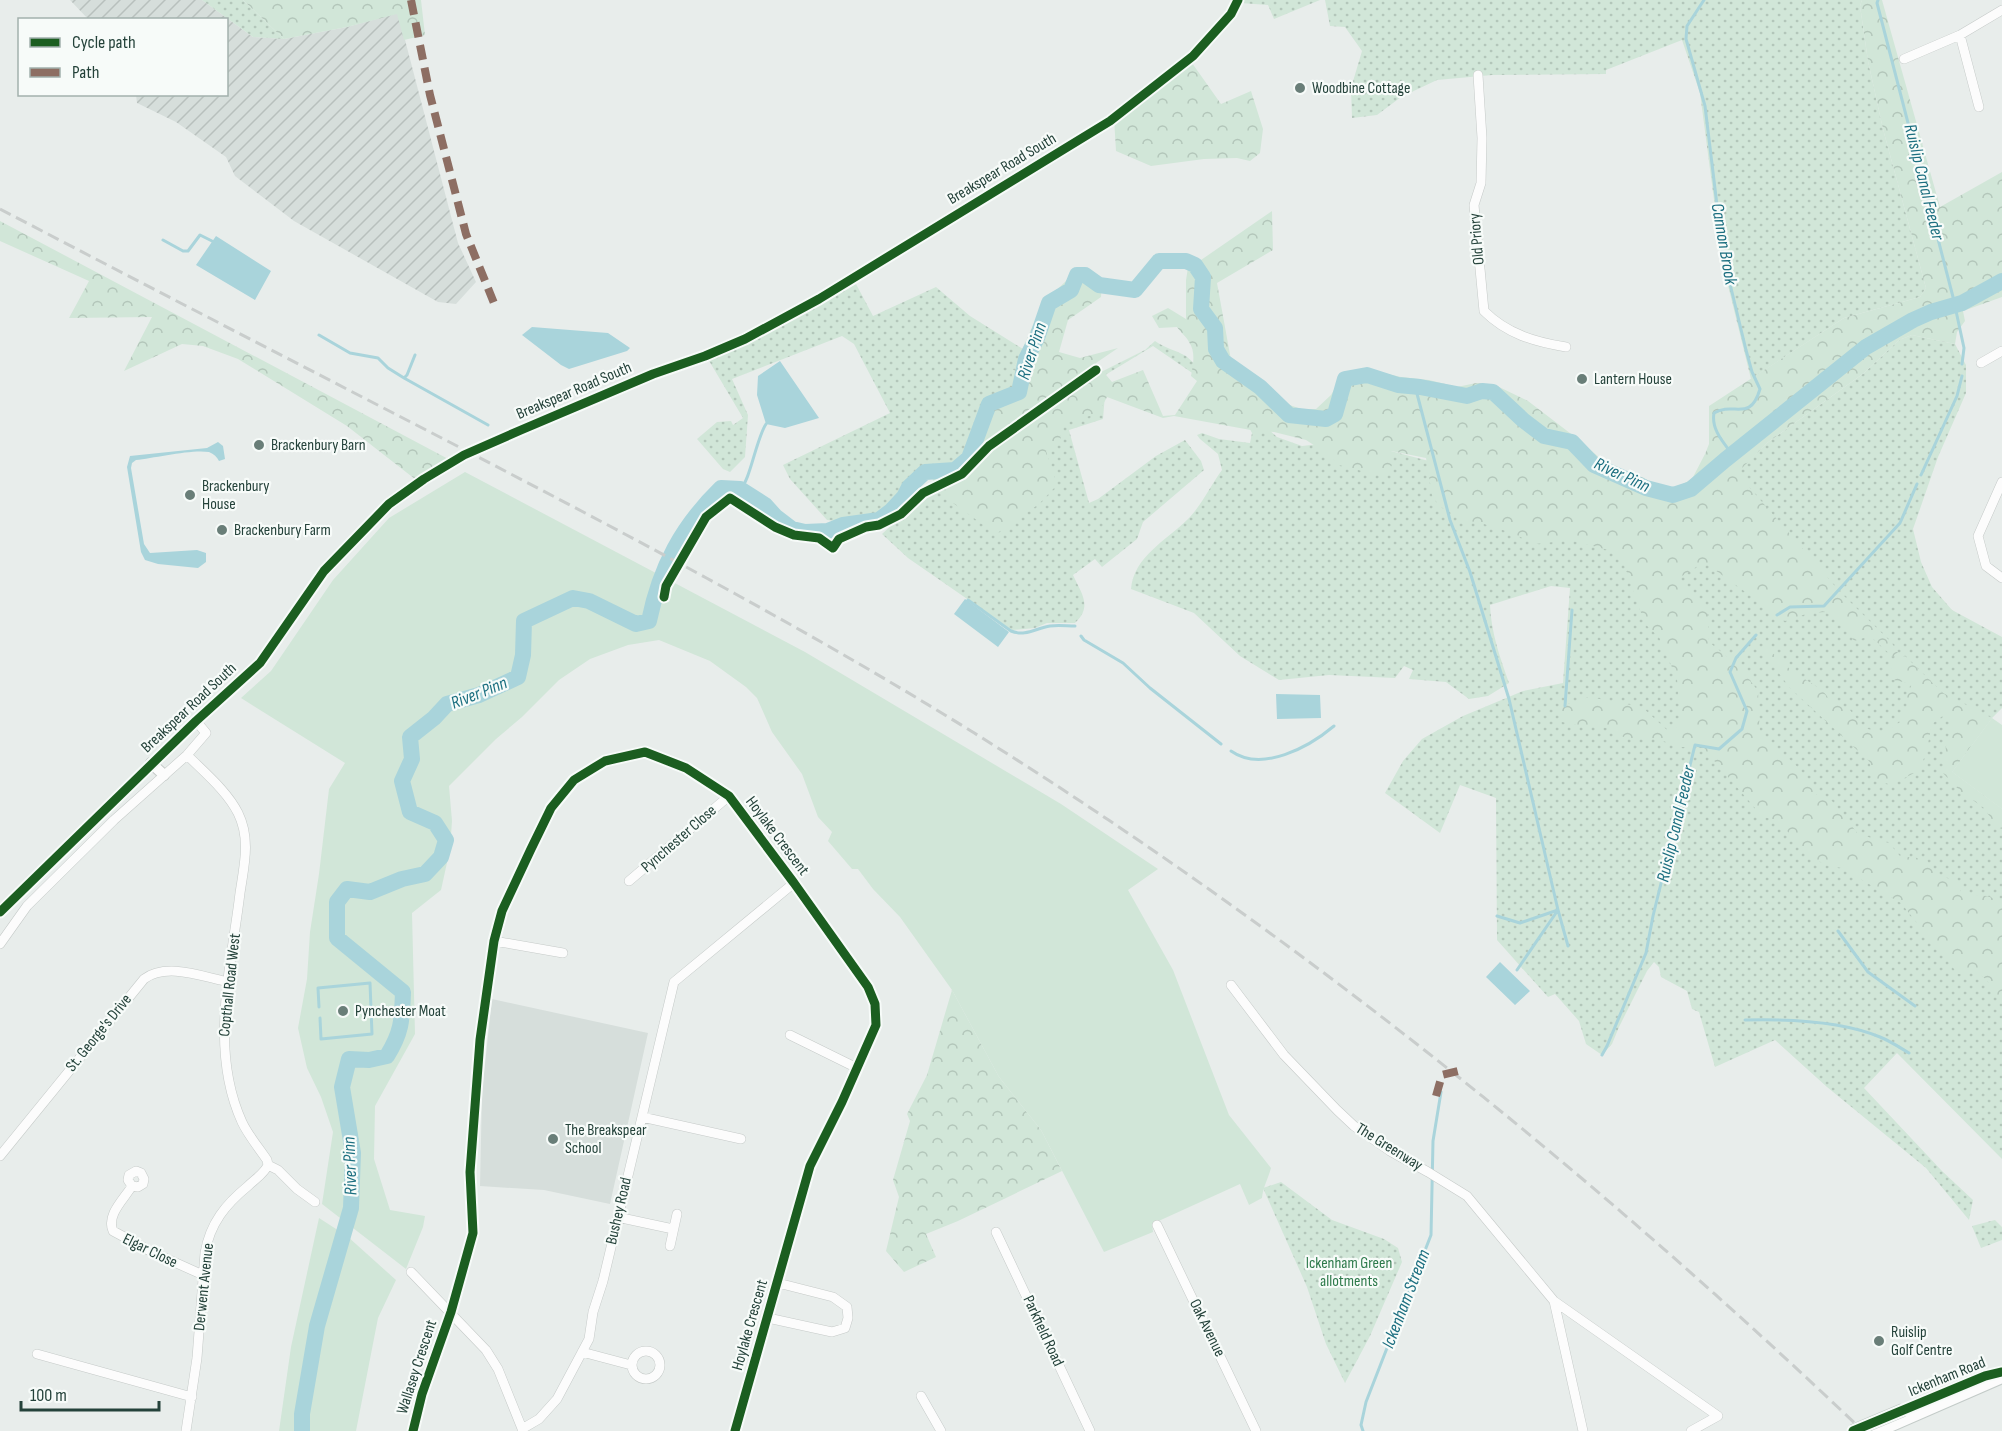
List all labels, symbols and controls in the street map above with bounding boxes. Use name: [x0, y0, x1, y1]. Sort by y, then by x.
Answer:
legend: [18, 18, 228, 96]
text: Cycle path: [72, 32, 136, 53]
text: Path: [72, 62, 100, 83]
place label: Woodbine Cottage: [1312, 79, 1410, 98]
marker: Woodbine Cottage: [1293, 81, 1307, 95]
water label: Ruislip Canal Feeder: [1899, 122, 1949, 243]
street label: Breakspear Road South: [944, 129, 1060, 209]
water label: Cannon Brook: [1707, 202, 1742, 288]
street label: Old Priory: [1465, 212, 1489, 266]
water label: River Pinn: [1013, 319, 1051, 382]
street label: Breakspear Road South: [514, 358, 634, 424]
place label: Lantern House: [1594, 370, 1672, 389]
marker: Lantern House: [1575, 372, 1589, 386]
place label: Brackenbury Barn: [271, 436, 366, 455]
marker: Brackenbury Barn: [252, 438, 266, 452]
water label: River Pinn: [1591, 453, 1653, 497]
place label: Brackenbury House: [202, 477, 269, 514]
marker: Brackenbury House: [183, 488, 197, 502]
place label: Brackenbury Farm: [234, 521, 331, 540]
marker: Brackenbury Farm: [215, 523, 229, 537]
street label: Breakspear Road South: [137, 659, 241, 757]
water label: River Pinn: [448, 672, 511, 714]
water label: Ruislip Canal Feeder: [1652, 763, 1700, 884]
street label: Hoylake Crescent: [741, 793, 813, 879]
street label: Pynchester Close: [638, 801, 720, 877]
street label: Copthall Road West: [215, 932, 245, 1038]
street label: St. George's Drive: [62, 990, 136, 1076]
place label: Pynchester Moat: [355, 1002, 446, 1021]
marker: Pynchester Moat: [336, 1004, 350, 1018]
street label: The Greenway: [1352, 1119, 1426, 1175]
place label: The Breakspear School: [565, 1121, 647, 1158]
marker: The Breakspear School: [546, 1132, 560, 1146]
water label: River Pinn: [338, 1136, 362, 1196]
street label: Bushey Road: [602, 1176, 636, 1246]
street label: Elgar Close: [120, 1230, 180, 1272]
street label: Derwent Avenue: [190, 1242, 218, 1332]
water label: Ickenham Stream: [1378, 1247, 1434, 1351]
park label: Ickenham Green allotments: [1306, 1254, 1392, 1291]
street label: Hoylake Crescent: [728, 1277, 772, 1373]
street label: Parkfield Road: [1018, 1293, 1068, 1369]
street label: Oak Avenue: [1185, 1296, 1229, 1360]
street label: Wallasey Crescent: [393, 1317, 441, 1416]
place label: Ruislip Golf Centre: [1891, 1323, 1952, 1360]
marker: Ruislip Golf Centre: [1872, 1334, 1886, 1348]
street label: Ickenham Road: [1906, 1353, 1988, 1401]
scale bar: [21, 1374, 159, 1412]
text: 100 m: [30, 1385, 67, 1406]

